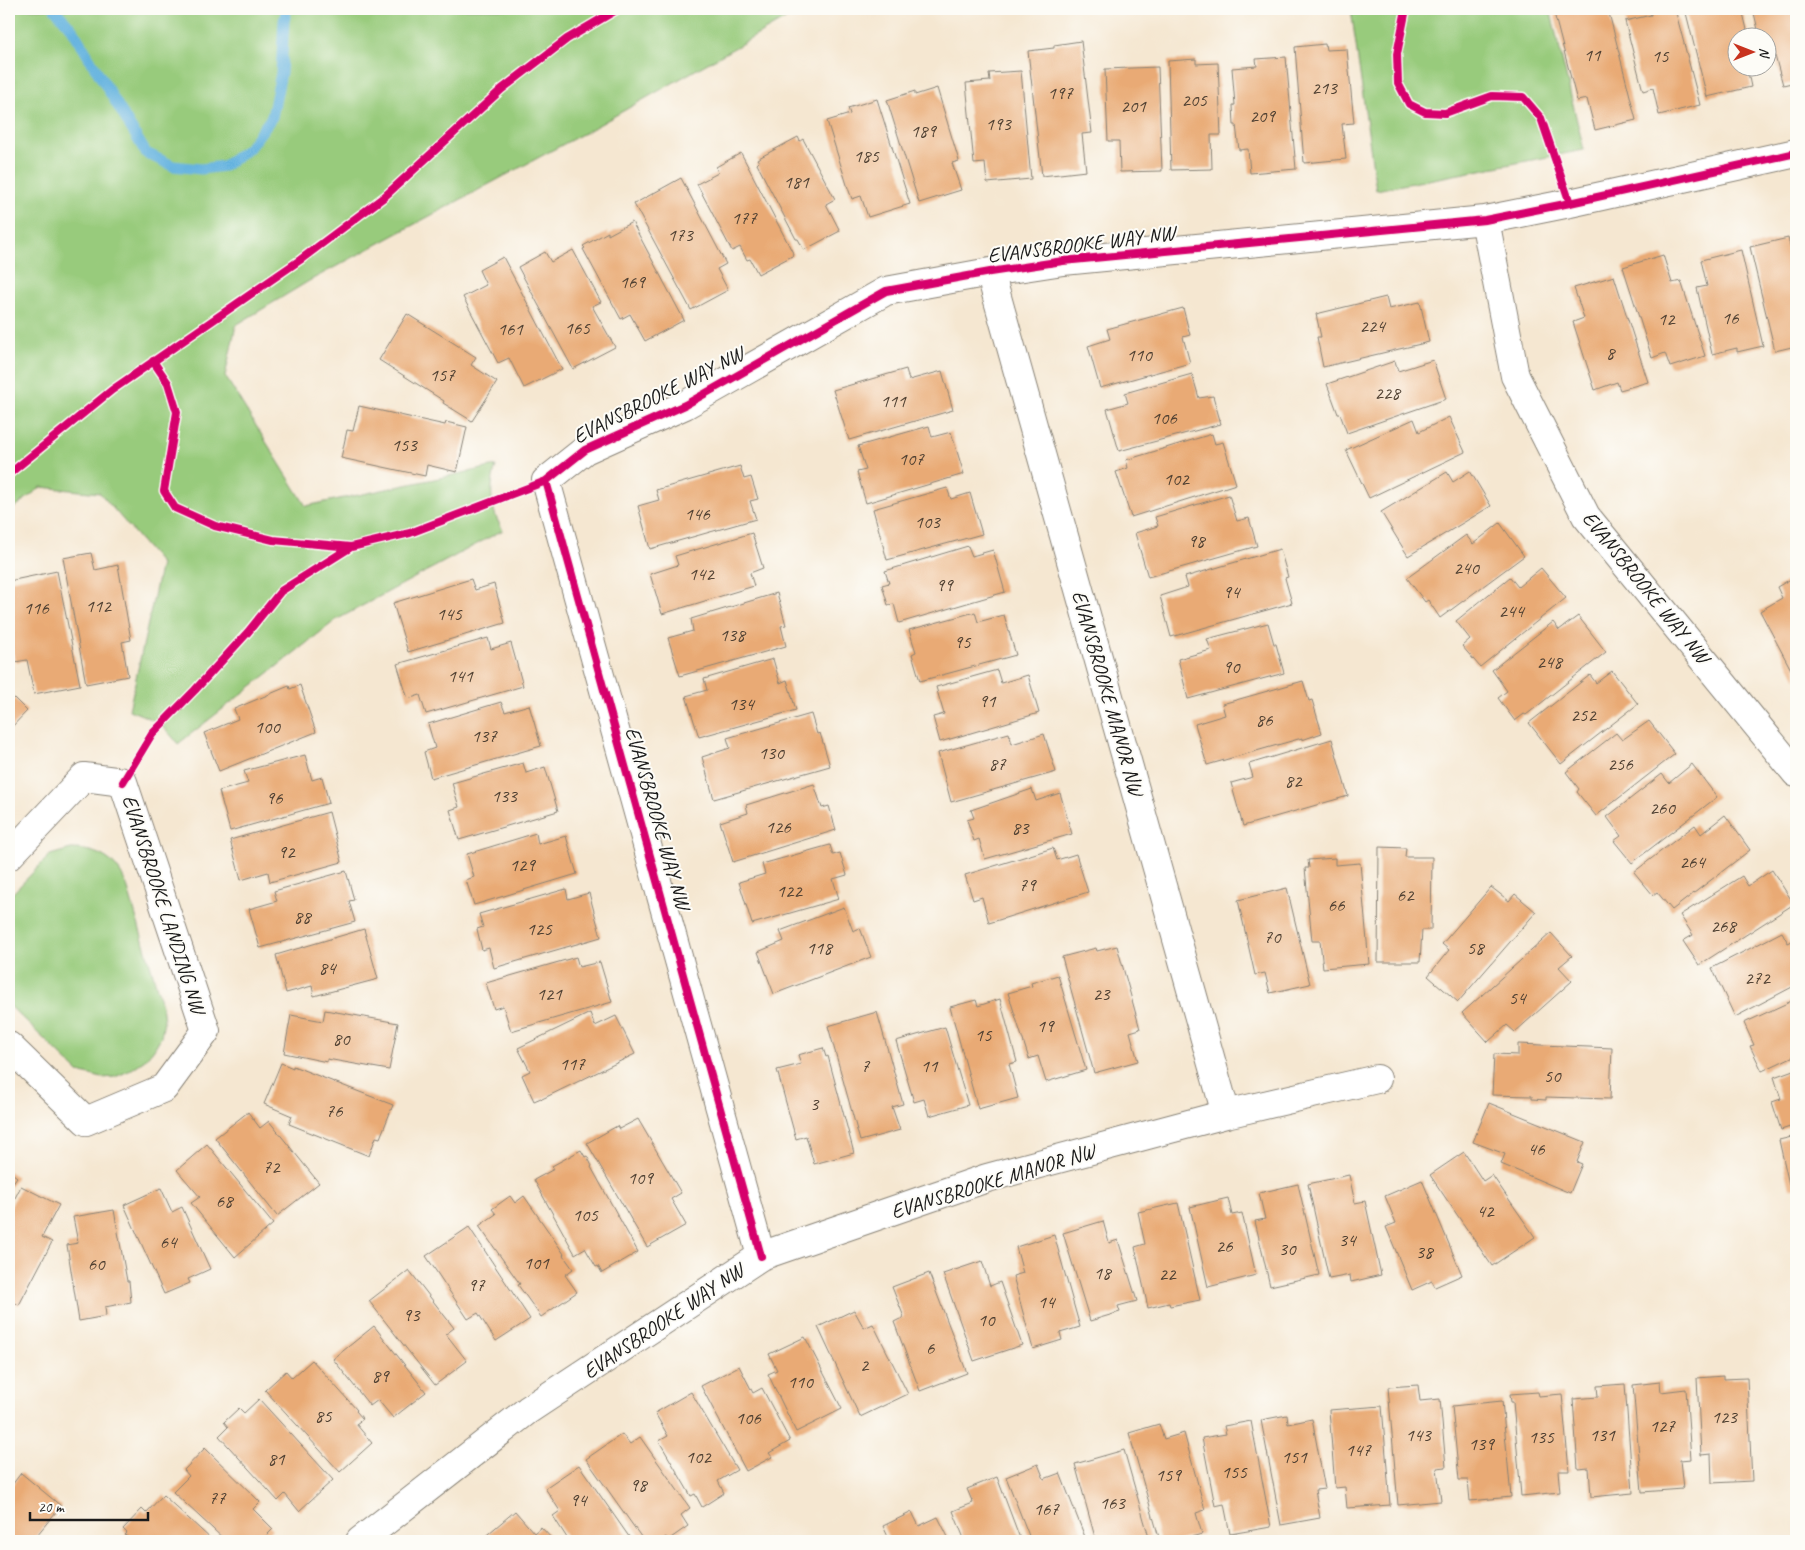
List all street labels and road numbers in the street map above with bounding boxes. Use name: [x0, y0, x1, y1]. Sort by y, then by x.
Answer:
street label: EVANSBROOKE WAY NW: [986, 219, 1180, 268]
street label: EVANSBROOKE WAY NW: [568, 339, 751, 449]
street label: EVANSBROOKE WAY NW: [1577, 506, 1718, 671]
street label: EVANSBROOKE MANOR NW: [1066, 587, 1150, 800]
street label: EVANSBROOKE WAY NW: [620, 724, 697, 916]
street label: EVANSBROOKE LANDING NW: [116, 792, 213, 1020]
street label: EVANSBROOKE MANOR NW: [888, 1137, 1100, 1224]
street label: EVANSBROOKE WAY NW: [578, 1255, 751, 1384]

